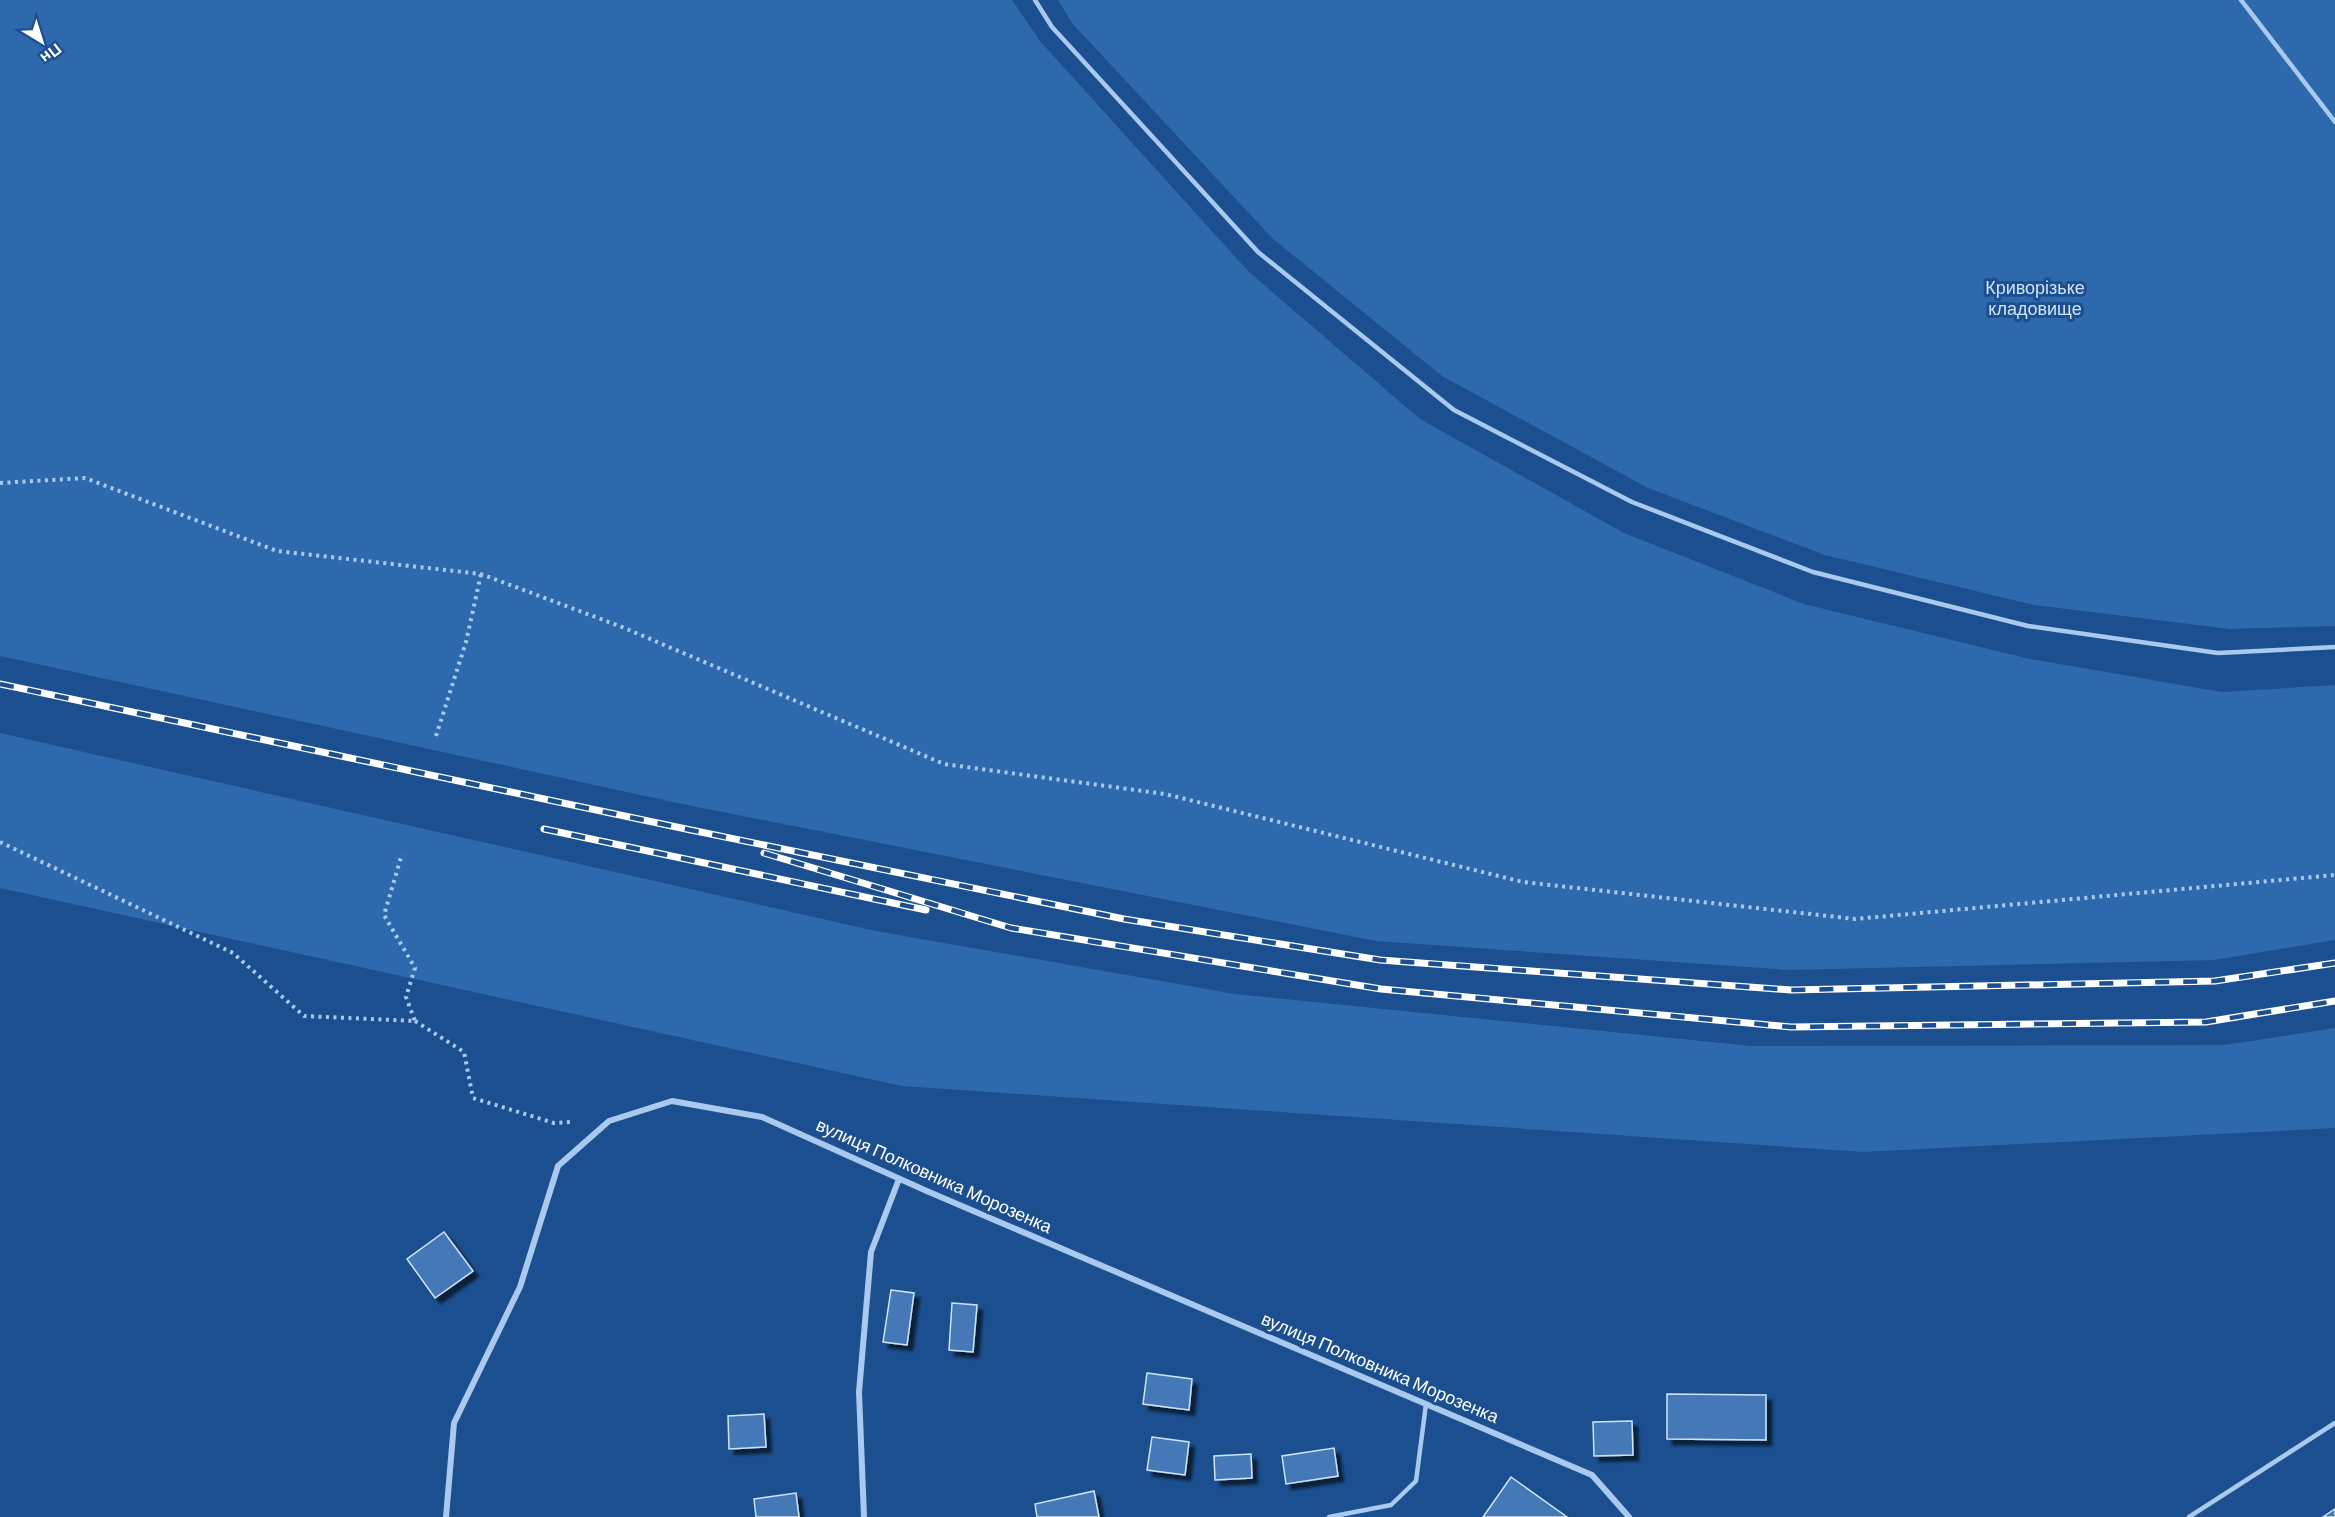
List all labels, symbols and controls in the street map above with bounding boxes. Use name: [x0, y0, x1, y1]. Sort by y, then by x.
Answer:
north arrow: [12, 12, 72, 72]
text: Пн: [37, 40, 66, 68]
park label: Криворізьке кладовище: [1985, 276, 2085, 319]
street label: вулиця Полковника Морозенка: [813, 1113, 1057, 1238]
street label: вулиця Полковника Морозенка: [1258, 1307, 1503, 1428]

